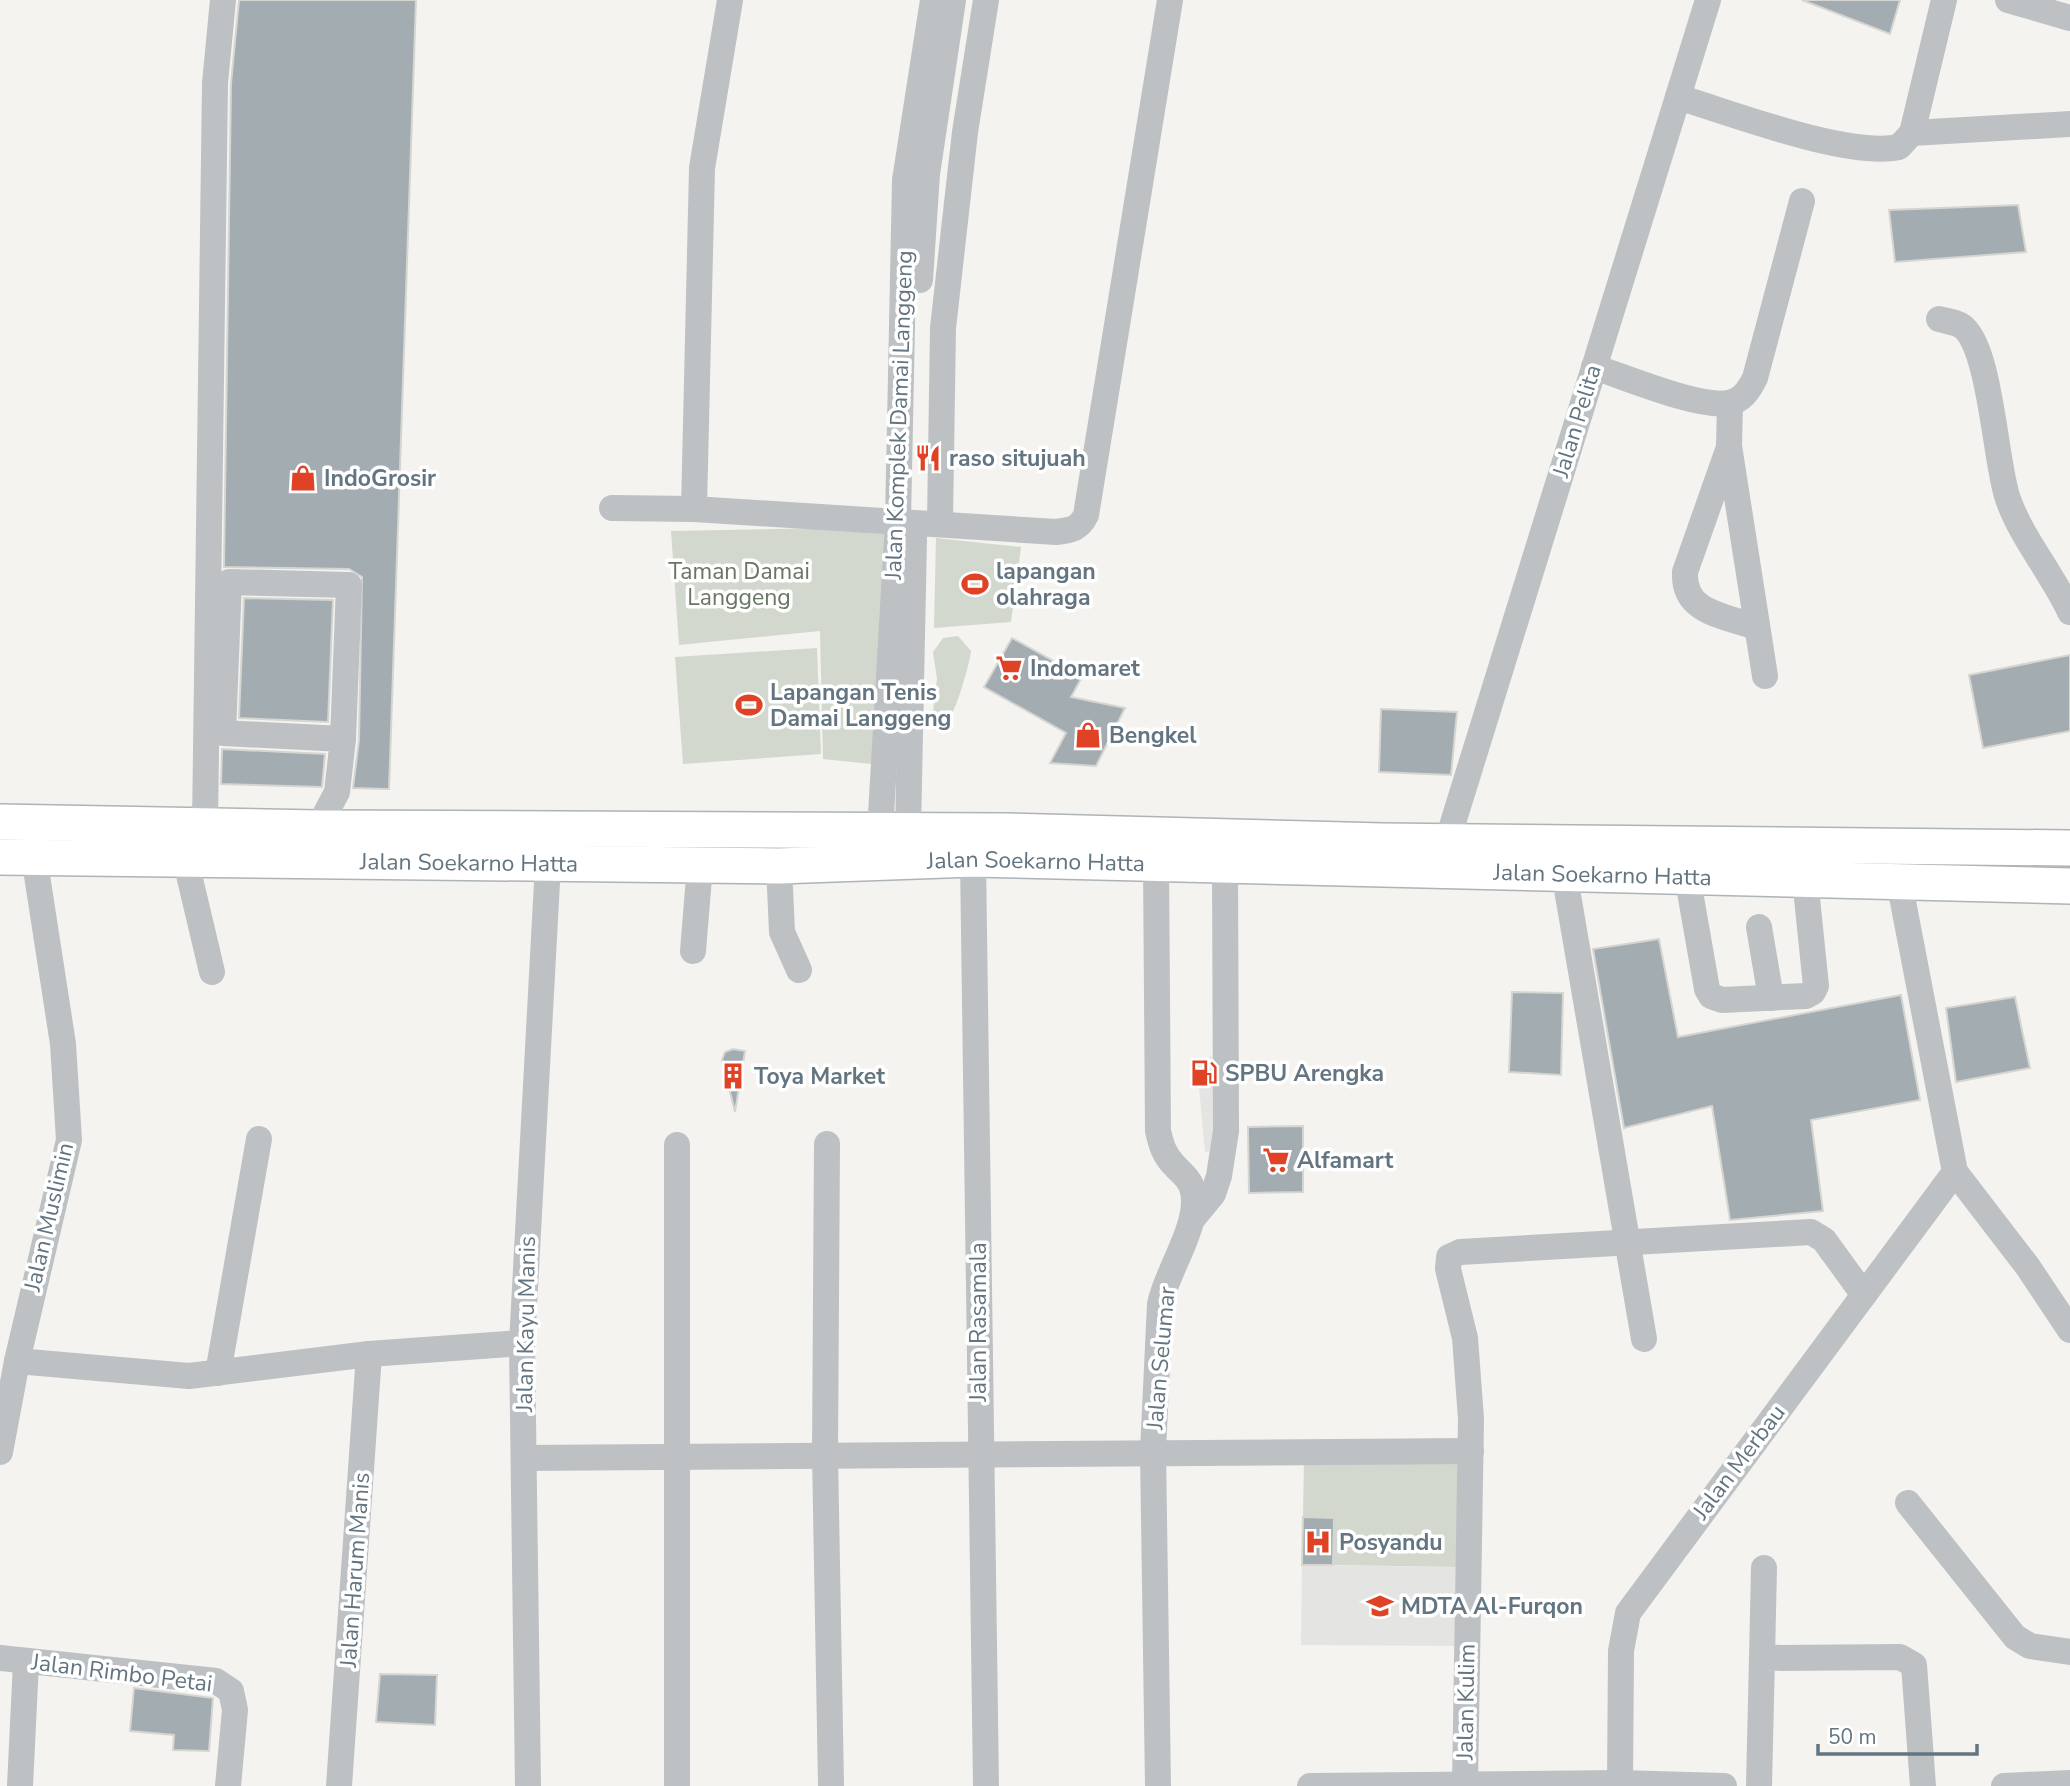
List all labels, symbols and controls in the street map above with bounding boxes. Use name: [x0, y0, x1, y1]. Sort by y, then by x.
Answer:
street label: Jalan Komplek Damai Langgeng: [878, 250, 920, 581]
street label: Jalan Pelita: [1545, 361, 1609, 482]
restaurant icon: raso situjuah: [913, 443, 943, 473]
place label: raso situjuah: [949, 443, 1086, 474]
shop icon: IndoGrosir: [288, 463, 318, 493]
place label: IndoGrosir: [324, 463, 436, 494]
park label: Taman Damai Langgeng: [668, 556, 810, 613]
place label: lapangan olahraga: [996, 556, 1096, 613]
sports icon: lapangan olahraga: [960, 569, 990, 599]
supermarket icon: Indomaret: [994, 653, 1024, 683]
place label: Indomaret: [1030, 653, 1140, 684]
place label: Lapangan Tenis Damai Langgeng: [770, 677, 952, 734]
sports icon: Lapangan Tenis Damai Langgeng: [734, 690, 764, 720]
shop icon: Bengkel: [1073, 720, 1103, 750]
place label: Bengkel: [1109, 720, 1197, 751]
street label: Jalan Soekarno Hatta: [925, 843, 1145, 879]
street label: Jalan Soekarno Hatta: [359, 846, 578, 879]
street label: Jalan Soekarno Hatta: [1492, 856, 1712, 893]
fuel station icon: SPBU Arengka: [1189, 1058, 1219, 1088]
place label: SPBU Arengka: [1225, 1058, 1384, 1089]
building icon: Toya Market: [718, 1061, 748, 1091]
place label: Toya Market: [754, 1061, 885, 1092]
street label: Jalan Muslimin: [17, 1140, 81, 1295]
supermarket icon: Alfamart: [1261, 1145, 1291, 1175]
place label: Alfamart: [1297, 1145, 1393, 1176]
street label: Jalan Kayu Manis: [509, 1236, 543, 1413]
street label: Jalan Rasamala: [963, 1242, 994, 1403]
street label: Jalan Selumar: [1139, 1284, 1183, 1432]
street label: Jalan Merbau: [1685, 1398, 1792, 1527]
street label: Jalan Harum Manis: [333, 1471, 377, 1670]
hospital icon: Posyandu: [1303, 1527, 1333, 1557]
place label: Posyandu: [1339, 1527, 1443, 1558]
school or university icon: MDTA Al-Furqon: [1365, 1591, 1395, 1621]
place label: MDTA Al-Furqon: [1401, 1591, 1583, 1622]
street label: Jalan Kulim: [1449, 1643, 1483, 1762]
street label: Jalan Rimbo Petai: [29, 1646, 214, 1699]
scale bar: [1818, 1712, 1977, 1756]
text: 50 m: [1828, 1723, 1877, 1751]

